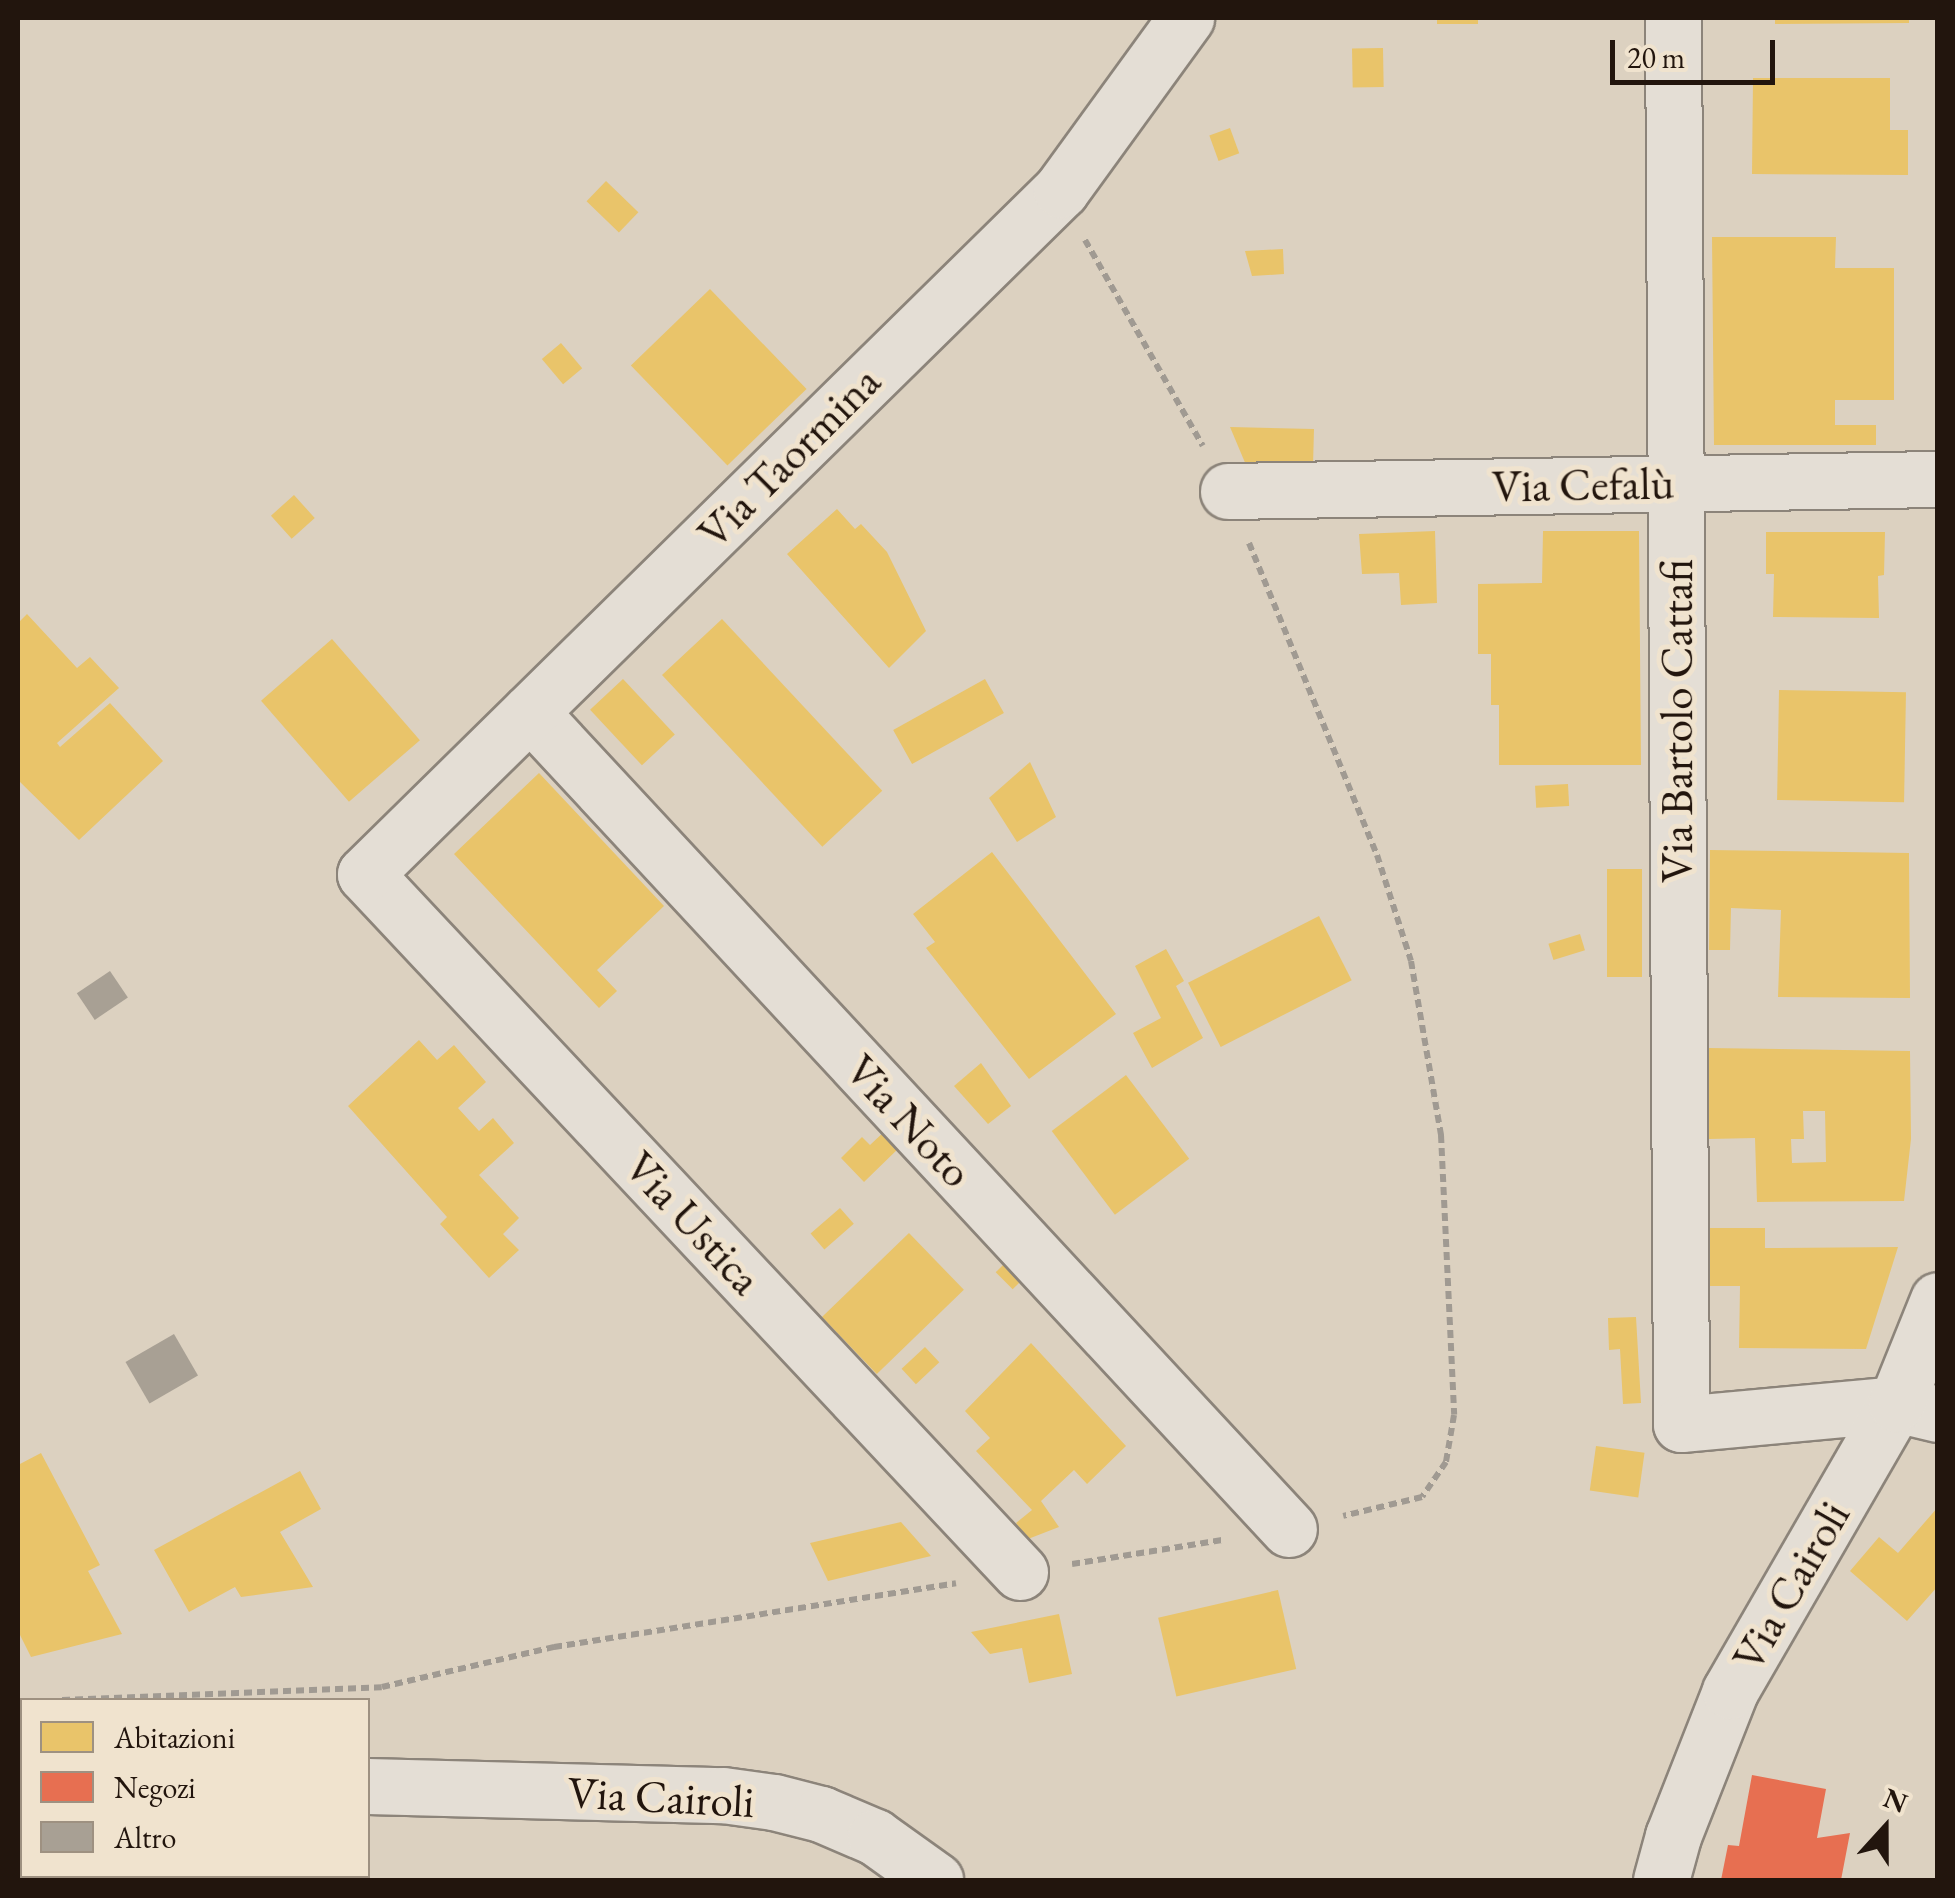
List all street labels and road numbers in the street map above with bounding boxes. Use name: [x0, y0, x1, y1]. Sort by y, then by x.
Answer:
street label: Via Taormina: [687, 355, 891, 559]
street label: Via Cefalù: [1491, 456, 1675, 514]
street label: Via Bartolo Cattafi: [1650, 559, 1704, 883]
street label: Via Noto: [834, 1043, 984, 1199]
street label: Via Ustica: [613, 1140, 773, 1306]
street label: Via Cairoli: [1721, 1492, 1861, 1680]
street label: Via Cairoli: [566, 1765, 756, 1829]

